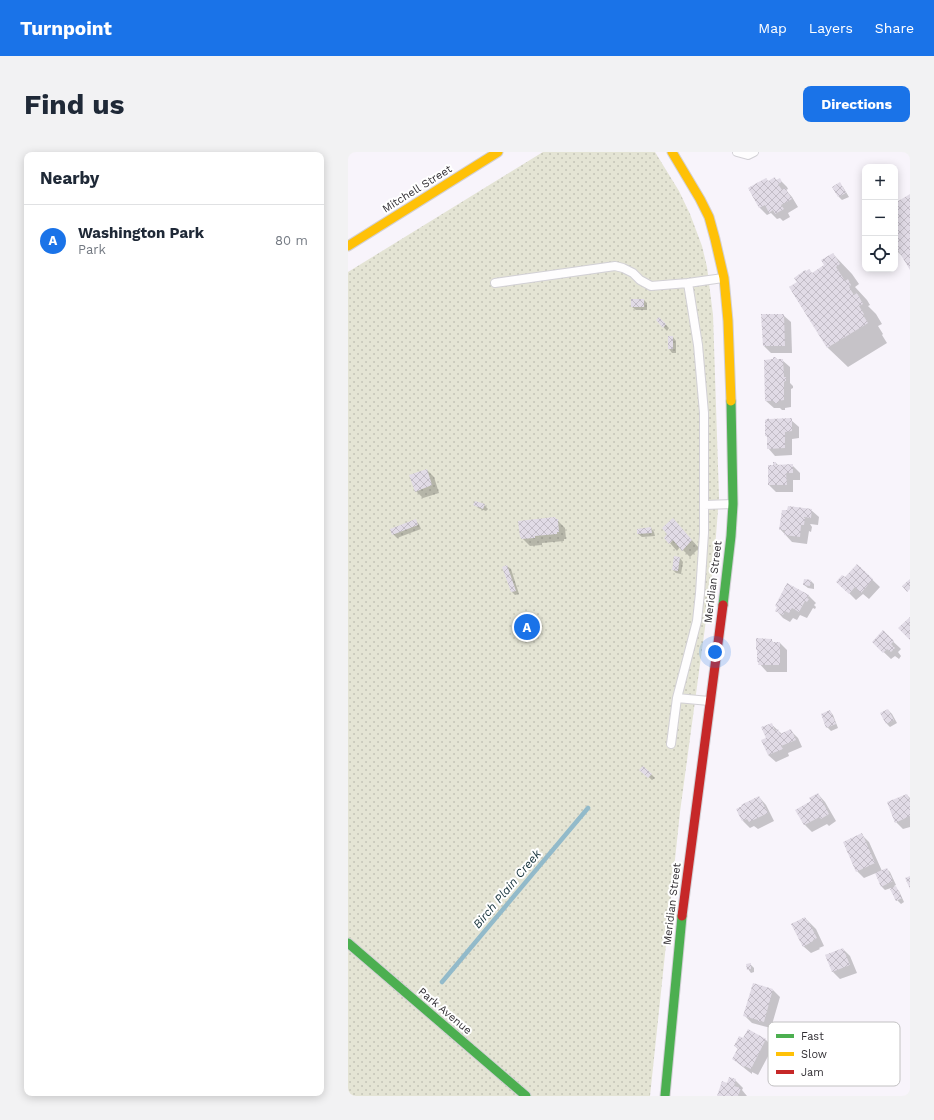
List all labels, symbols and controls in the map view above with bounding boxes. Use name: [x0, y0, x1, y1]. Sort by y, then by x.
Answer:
text: Turnpoint: [20, 17, 112, 40]
text: Map: [758, 20, 787, 36]
text: Layers: [809, 20, 853, 36]
text: Share: [875, 20, 914, 36]
button: Directions: [803, 86, 910, 122]
text: Find us: [24, 88, 124, 121]
street label: Mitchell Street: [380, 162, 454, 216]
map controls: [862, 164, 898, 272]
button: +: [862, 164, 898, 200]
text: Nearby: [40, 168, 99, 188]
button: −: [862, 200, 898, 236]
text: Washington Park: [78, 224, 204, 242]
text: A: [49, 233, 57, 248]
text: 80 m: [275, 233, 308, 248]
button: locate: [862, 236, 898, 272]
text: Park: [78, 242, 106, 257]
street label: Meridian Street: [702, 540, 725, 624]
pin: A: [514, 612, 540, 642]
your location: [705, 642, 725, 662]
water label: Birch Plain Creek: [470, 846, 544, 931]
street label: Meridian Street: [661, 862, 684, 946]
street label: Park Avenue: [416, 985, 474, 1037]
legend: [768, 1022, 900, 1086]
text: Fast: [801, 1030, 824, 1043]
text: Slow: [801, 1048, 827, 1061]
text: Jam: [801, 1066, 824, 1079]

